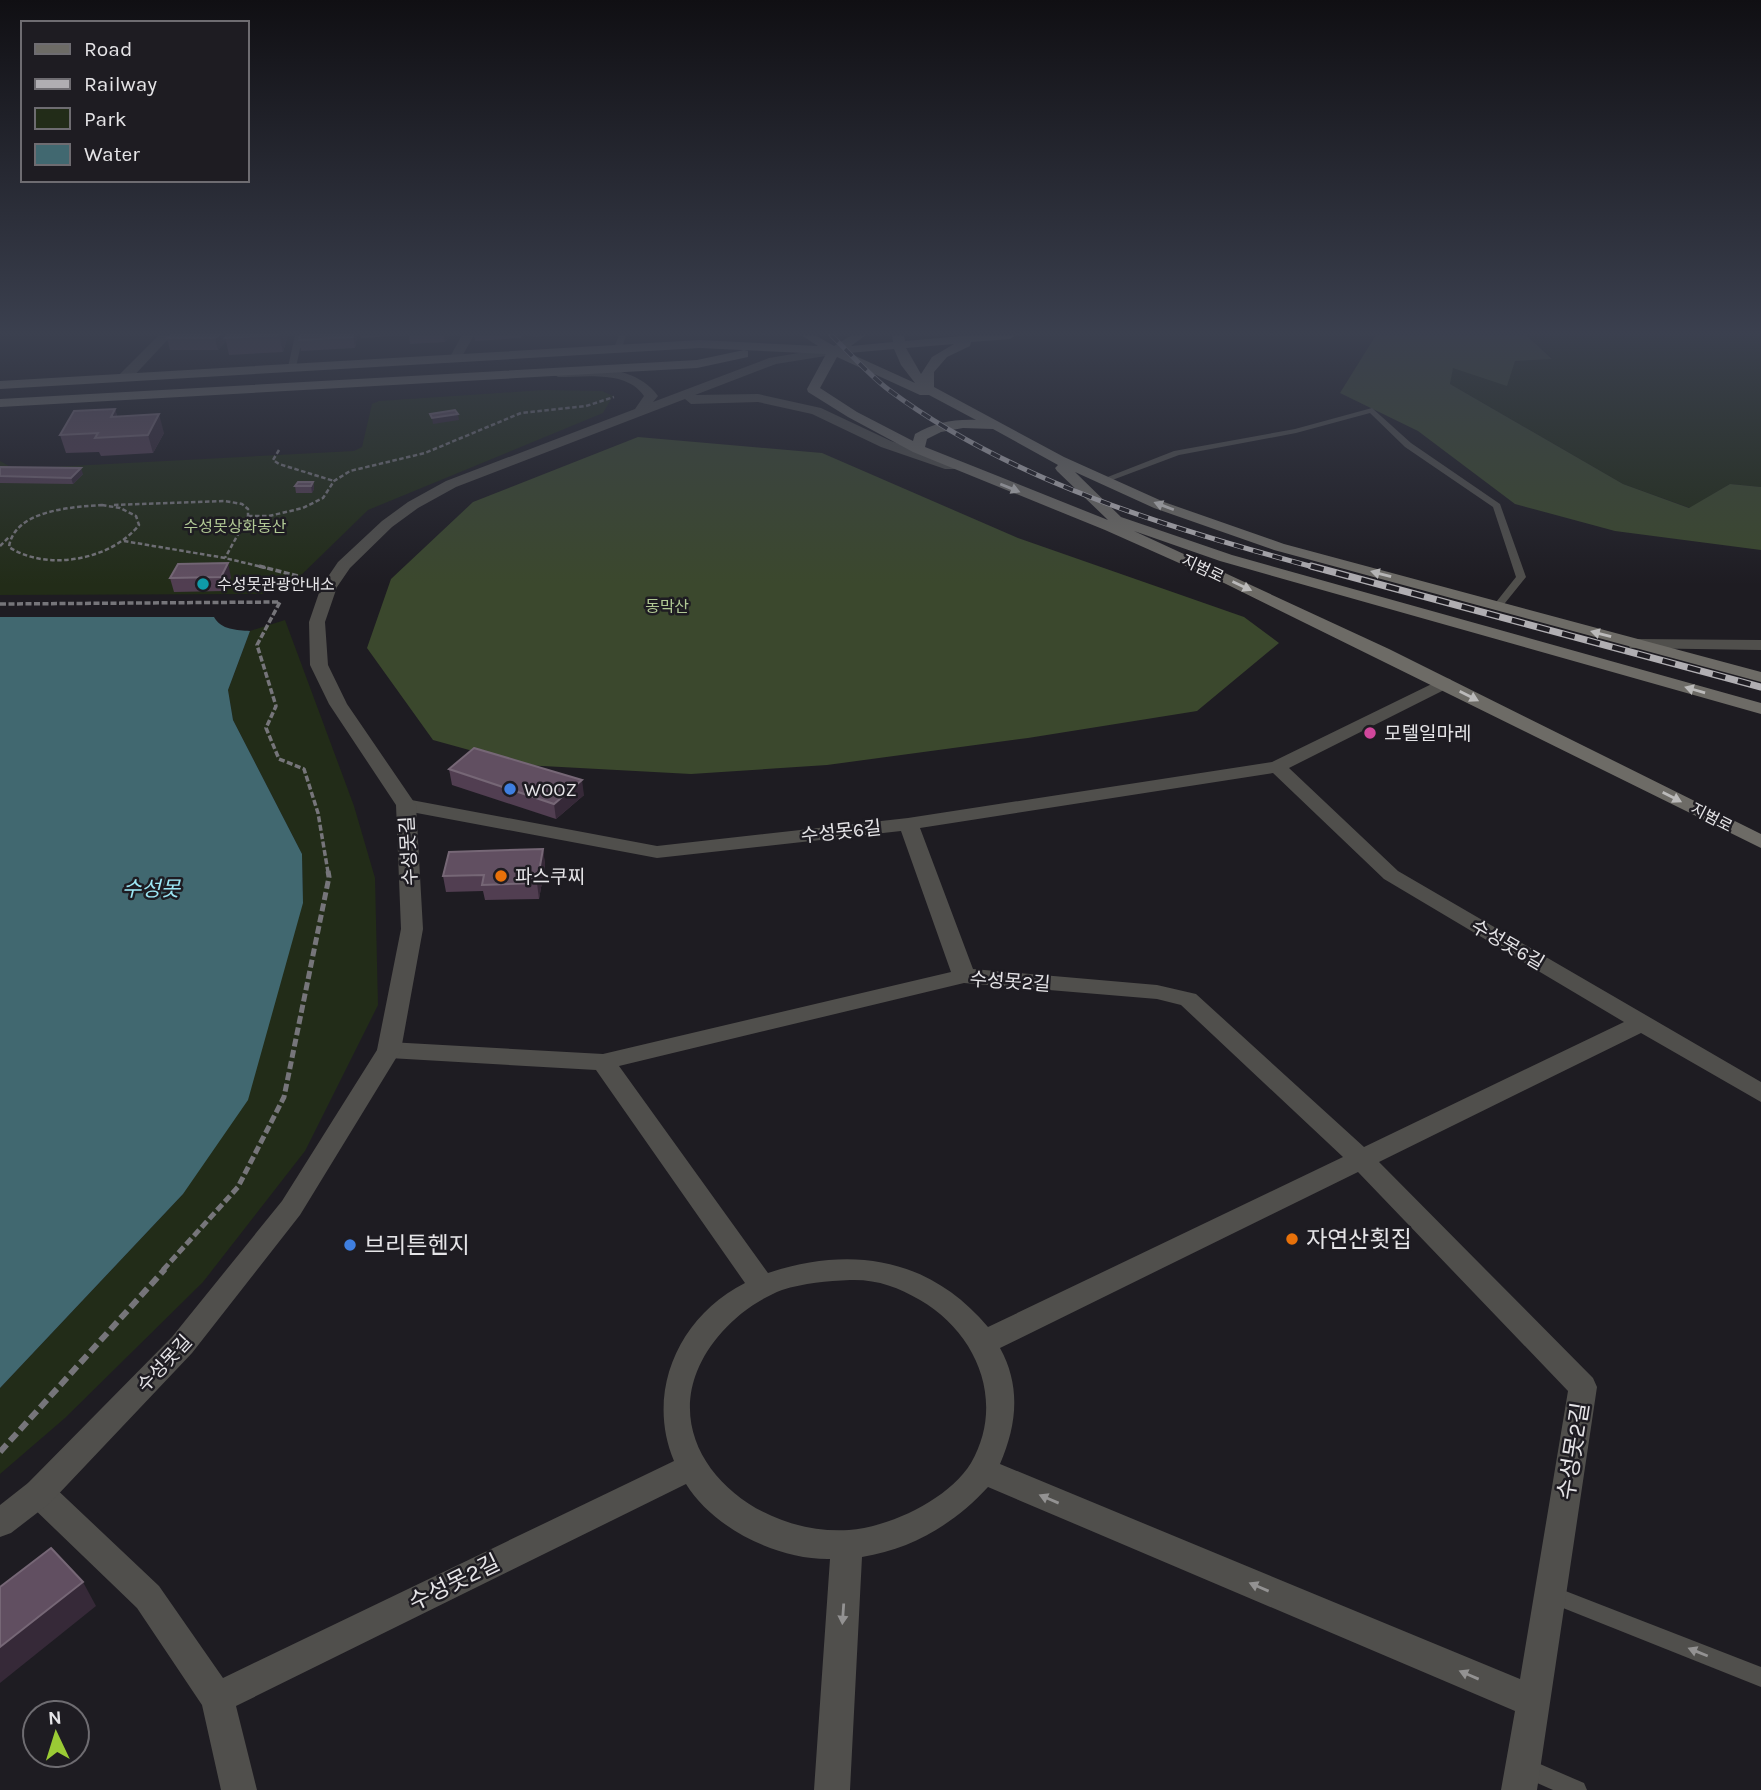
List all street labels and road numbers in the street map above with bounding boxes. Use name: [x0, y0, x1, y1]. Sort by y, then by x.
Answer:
street label: 지범로: [1179, 551, 1227, 587]
street label: 지범로: [1688, 799, 1736, 836]
street label: 수성못길: [396, 815, 422, 886]
street label: 수성못6길: [800, 817, 882, 847]
street label: 수성못6길: [1467, 915, 1548, 975]
street label: 수성못2길: [969, 968, 1051, 996]
street label: 수성못길: [133, 1331, 197, 1397]
street label: 수성못2길: [1552, 1401, 1594, 1502]
street label: 수성못2길: [404, 1549, 504, 1616]

